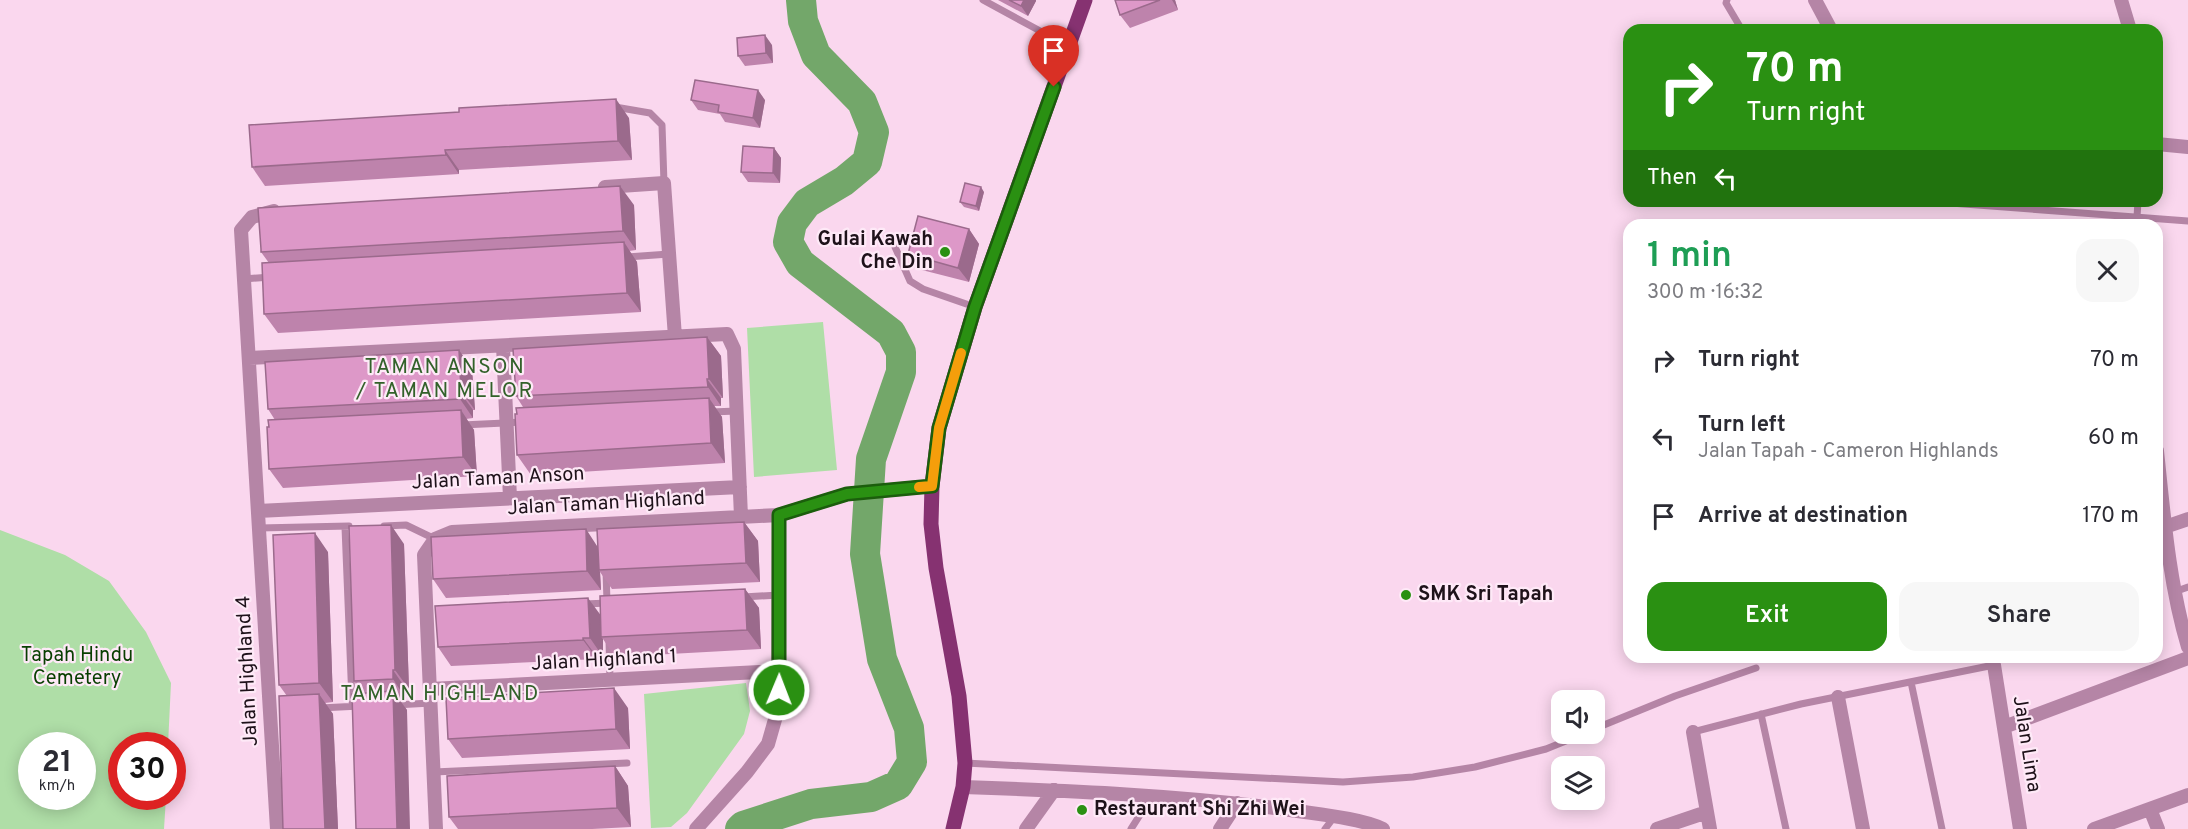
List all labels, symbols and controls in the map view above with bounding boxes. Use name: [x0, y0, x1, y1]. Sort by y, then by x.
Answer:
pin: [1028, 25, 1079, 87]
icon: arrive: [1037, 34, 1070, 67]
text: 70 m: [1746, 44, 1844, 97]
icon: right: [1647, 48, 1725, 126]
text: Turn right: [1746, 96, 1865, 130]
icon: left: [1709, 162, 1742, 195]
text: Then: [1647, 165, 1697, 192]
place label: Gulai Kawah Che Din: [818, 227, 933, 276]
text: 1 min: [1647, 234, 1732, 280]
button: close: [2076, 239, 2139, 302]
marker: Gulai Kawah Che Din: [938, 245, 952, 259]
text: 300 m · 16:32: [1647, 280, 1763, 306]
icon: right: [1647, 344, 1680, 377]
text: Turn right: [1698, 347, 1800, 374]
text: 70 m: [2090, 347, 2139, 374]
district label: TAMAN ANSON / TAMAN MELOR: [355, 354, 534, 405]
text: Turn left: [1698, 412, 1786, 439]
icon: left: [1647, 422, 1680, 455]
text: 60 m: [2088, 425, 2139, 452]
text: Jalan Tapah - Cameron Highlands: [1698, 439, 1999, 465]
street label: Jalan Taman Anson: [411, 461, 585, 497]
street label: Jalan Taman Highland: [506, 486, 706, 522]
icon: arrive: [1647, 500, 1680, 533]
text: Arrive at destination: [1698, 503, 1908, 530]
text: 170 m: [2082, 503, 2139, 530]
place label: SMK Sri Tapah: [1418, 582, 1553, 608]
button: Exit: [1647, 582, 1887, 651]
button: Share: [1899, 582, 2139, 651]
marker: SMK Sri Tapah: [1399, 588, 1413, 602]
street label: Jalan Highland 4: [231, 595, 265, 747]
park label: Tapah Hindu Cemetery: [21, 643, 133, 692]
street label: Jalan Highland 1: [530, 644, 678, 678]
position arrow: [747, 658, 811, 722]
district label: TAMAN HIGHLAND: [340, 681, 540, 708]
map controls: [1551, 690, 1605, 810]
button: sound: [1551, 690, 1605, 744]
street label: Jalan Lima: [2006, 694, 2046, 794]
speed limit sign: 30: [108, 732, 186, 810]
text: 21: [42, 745, 72, 782]
button: layers: [1551, 756, 1605, 810]
text: km/h: [39, 777, 75, 796]
place label: Restaurant Shi Zhi Wei: [1094, 797, 1305, 823]
marker: Restaurant Shi Zhi Wei: [1075, 803, 1089, 817]

